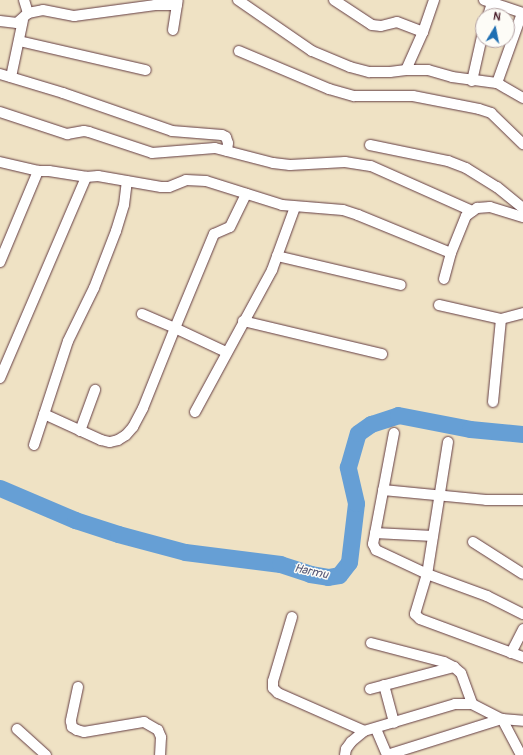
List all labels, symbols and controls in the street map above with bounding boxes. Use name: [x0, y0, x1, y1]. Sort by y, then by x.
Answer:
north arrow: [475, 8, 515, 48]
text: N: [492, 10, 502, 24]
water label: Harmu: [293, 561, 329, 583]

